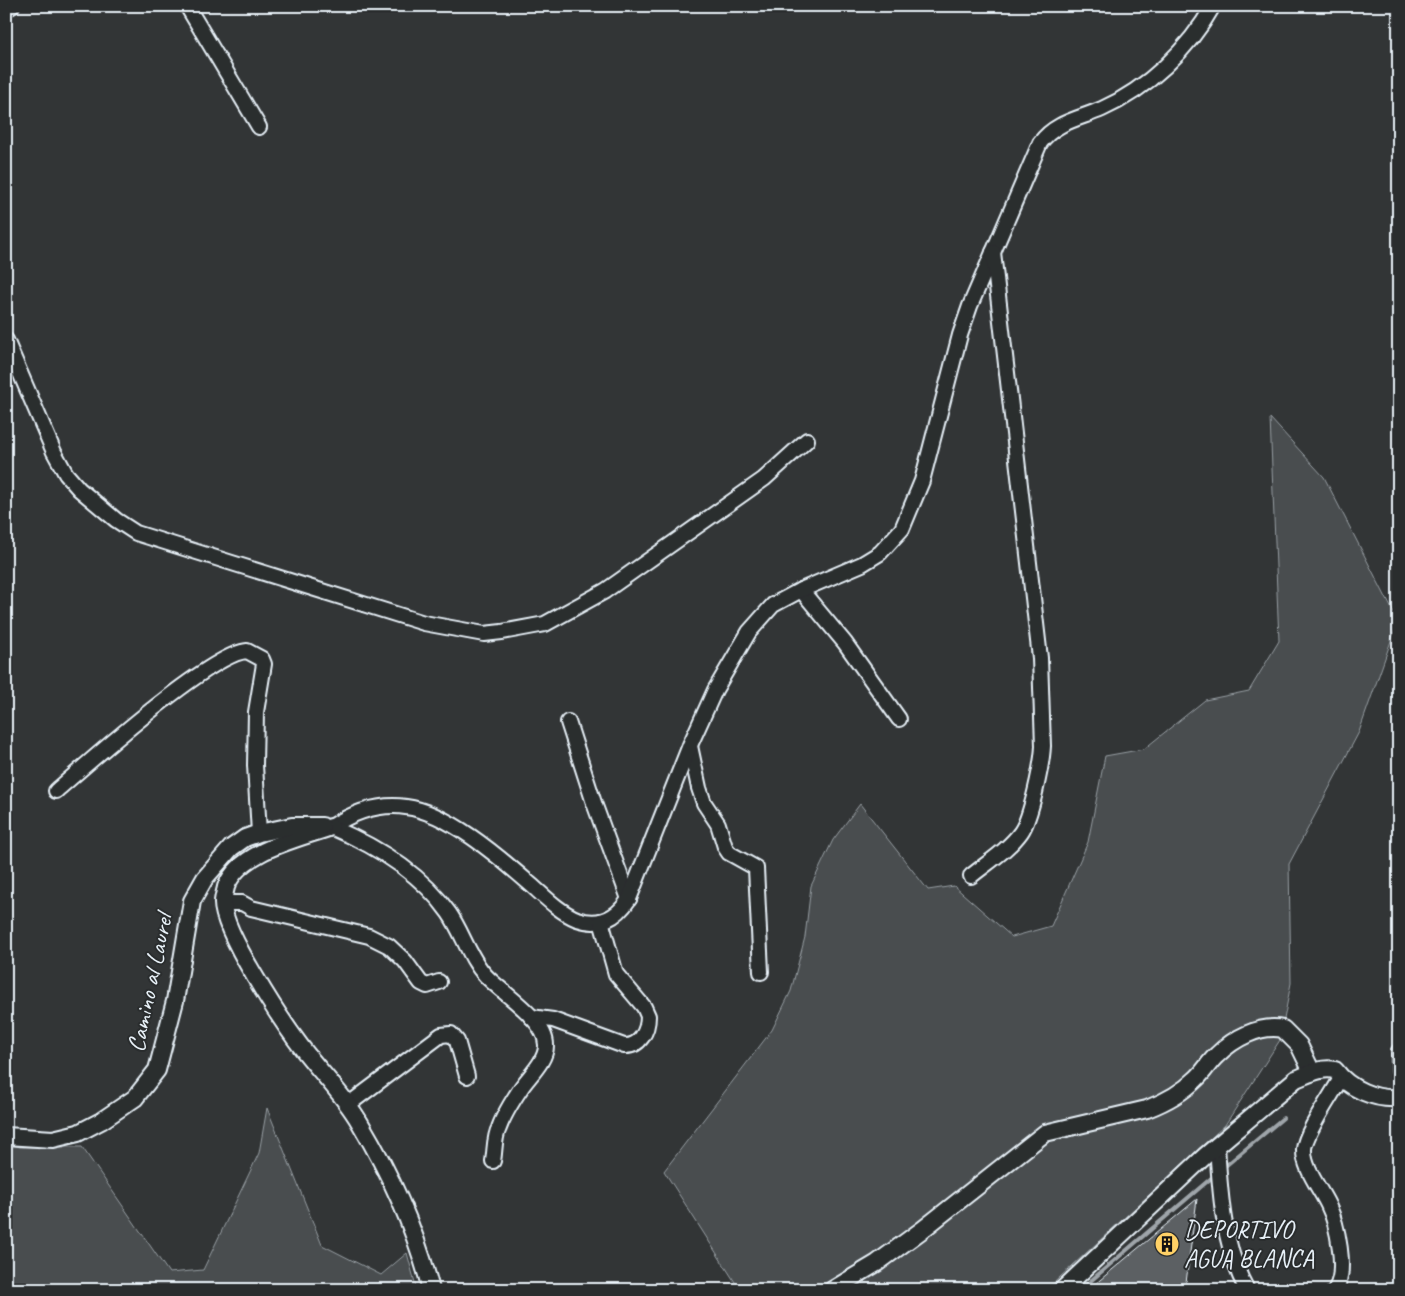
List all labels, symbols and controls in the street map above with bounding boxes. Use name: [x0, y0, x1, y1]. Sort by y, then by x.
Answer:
street label: Camino al Laurel: [120, 907, 181, 1055]
place label: DEPORTIVO AGUA BLANCA: [1184, 1214, 1314, 1275]
building icon: DEPORTIVO AGUA BLANCA: [1154, 1231, 1180, 1257]

